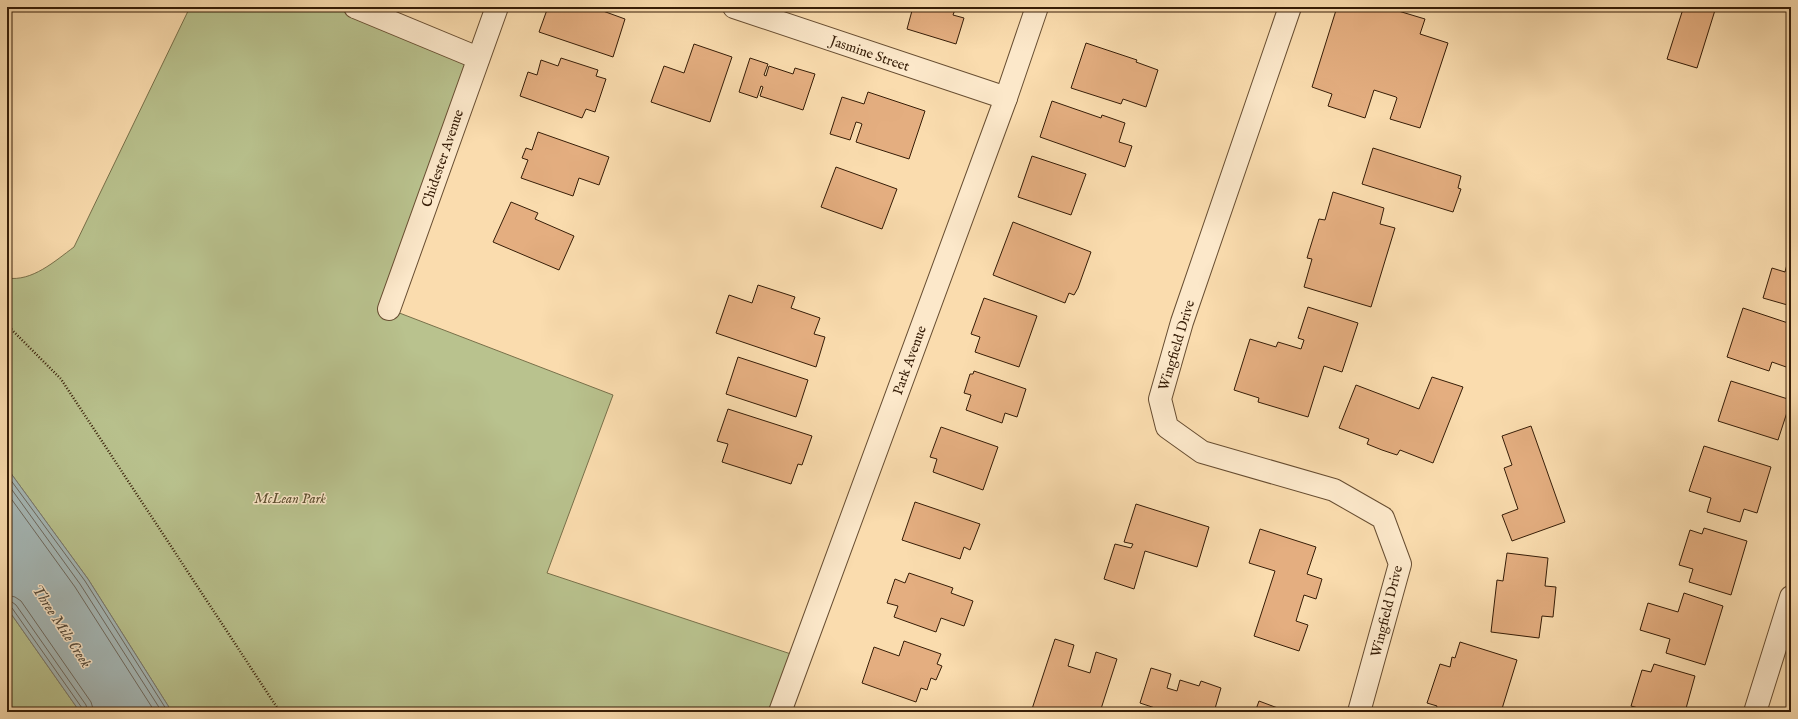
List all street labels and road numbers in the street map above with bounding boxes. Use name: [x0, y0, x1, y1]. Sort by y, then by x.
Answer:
street label: Jasmine Street: [826, 31, 912, 76]
street label: Chidester Avenue: [418, 107, 468, 210]
street label: Wingfield Drive: [1155, 297, 1199, 393]
street label: Park Avenue: [889, 323, 931, 397]
street label: Wingfield Drive: [1367, 563, 1407, 659]

